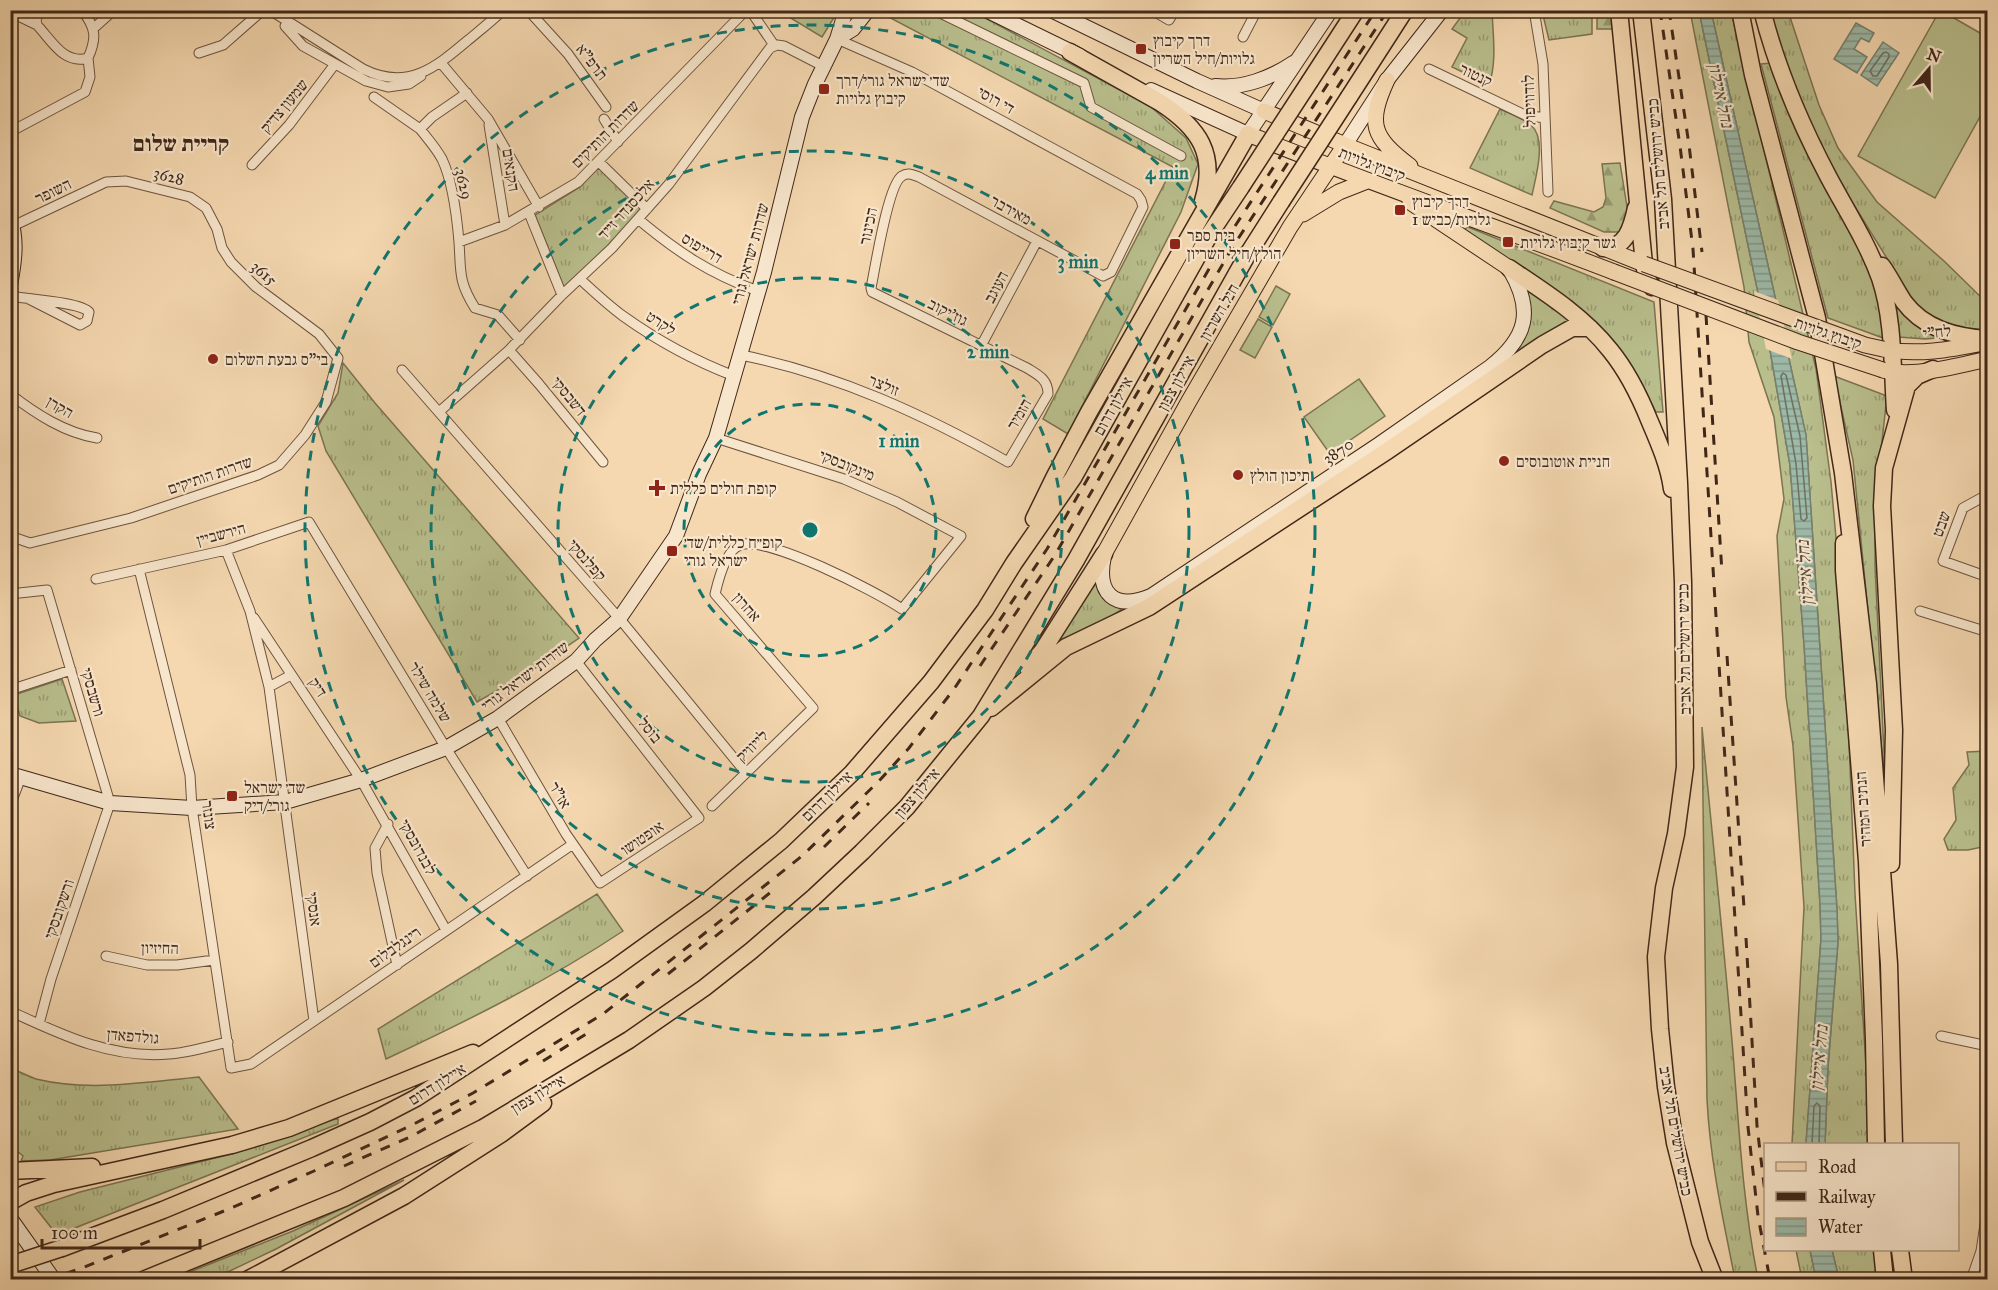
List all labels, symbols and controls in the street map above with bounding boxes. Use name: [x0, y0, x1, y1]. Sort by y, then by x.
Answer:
place label: דרך קיבוץ גלויות/חיל השריון: [1153, 31, 1255, 68]
north arrow: [1899, 39, 1959, 99]
street label: תרפ"א: [572, 40, 612, 84]
marker: דרך קיבוץ גלויות/חיל השריון: [1134, 42, 1148, 56]
text: N: [1924, 44, 1944, 67]
street label: קנטור: [1457, 59, 1495, 91]
water label: נחל איילון: [1703, 61, 1739, 131]
place label: שד׳ ישראל גורי/דרך קיבוץ גלויות: [836, 71, 950, 108]
street label: לודוויפול: [1519, 74, 1539, 128]
street label: שמעון צדיק: [256, 75, 312, 137]
marker: שד׳ ישראל גורי/דרך קיבוץ גלויות: [817, 82, 831, 96]
street label: די רוסי: [974, 82, 1018, 118]
street label: שדרות הותיקים: [567, 96, 643, 172]
street label: כביש ירושלים תל אביב: [1643, 98, 1673, 230]
district label: קריית שלום: [133, 130, 229, 157]
street label: קיבוץ גלויות: [1336, 143, 1408, 185]
street label: הקנאים: [498, 147, 524, 193]
text: 4 min: [1145, 162, 1189, 185]
street label: 3628: [152, 163, 186, 189]
street label: 3629: [451, 167, 477, 201]
street label: השופר: [32, 174, 74, 208]
street label: אלכסנדר זייד: [594, 175, 658, 243]
street label: מאירבר: [987, 191, 1035, 229]
place label: דרך קיבוץ גלויות/כביש 1: [1412, 192, 1491, 229]
street label: שדרות ישראל גורי: [727, 201, 773, 307]
marker: דרך קיבוץ גלויות/כביש 1: [1393, 203, 1407, 217]
street label: הכינור: [855, 206, 881, 246]
place label: בית ספר הולץ/חיל השריון: [1187, 226, 1281, 263]
street label: דרייפוס: [678, 228, 726, 268]
place label: גשר קיבוץ גלויות: [1520, 233, 1616, 252]
marker: גשר קיבוץ גלויות: [1501, 235, 1515, 249]
marker: בית ספר הולץ/חיל השריון: [1168, 237, 1182, 251]
text: 3 min: [1058, 251, 1099, 274]
street label: 3615: [247, 257, 281, 290]
street label: העוגב: [980, 268, 1012, 306]
street label: חיל השריון: [1195, 280, 1243, 344]
street label: גוז'יקוב: [925, 294, 971, 330]
street label: לקרט: [642, 306, 680, 340]
street label: קיבוץ גלויות: [1792, 313, 1864, 353]
street label: לח"י: [1922, 321, 1952, 343]
text: 2 min: [967, 341, 1010, 363]
place label: בי"ס גבעת השלום: [225, 350, 329, 369]
marker: בי"ס גבעת השלום: [206, 352, 220, 366]
street label: איילון צפון: [1153, 352, 1199, 414]
street label: זולצר: [866, 370, 902, 400]
street label: דשבסקי: [547, 372, 591, 420]
street label: איילון דרום: [1089, 373, 1137, 439]
street label: הקרן: [43, 392, 77, 422]
street label: הזמיר: [1003, 395, 1035, 433]
text: 1 min: [879, 430, 920, 452]
street label: 3870: [1319, 434, 1357, 468]
street label: מינקובסקי: [816, 445, 878, 485]
street label: שדרות הותיקים: [165, 452, 255, 498]
place label: חניית אוטובוסים: [1516, 452, 1610, 471]
marker: חניית אוטובוסים: [1497, 454, 1511, 468]
place label: תיכון הולץ: [1250, 466, 1310, 485]
marker: תיכון הולץ: [1231, 468, 1245, 482]
marker: קופת חולים כללית: [648, 479, 666, 497]
place label: קופת חולים כללית: [670, 479, 777, 498]
street label: שבט: [1928, 508, 1954, 539]
street label: הירשביין: [194, 518, 248, 550]
centre of rings: [800, 520, 820, 540]
place label: קופ״ח כללית/שד׳ ישראל גורי: [684, 533, 782, 570]
street label: קפלנסקי: [564, 535, 610, 585]
water label: נחל איילון: [1792, 538, 1818, 606]
marker: קופ״ח כללית/שד׳ ישראל גורי: [665, 544, 679, 558]
street label: כביש ירושלים תל אביב: [1673, 583, 1695, 715]
street label: אחרון: [729, 588, 765, 626]
street label: שדרות ישראל גורי: [477, 637, 573, 715]
street label: שלמה שילר: [405, 658, 456, 726]
street label: ורשבסקי: [77, 665, 109, 719]
street label: דיק: [305, 674, 331, 700]
street label: בוסל: [634, 713, 666, 747]
street label: לייוויק: [732, 726, 772, 766]
street label: איילון צפון: [890, 764, 944, 822]
street label: איילון דרום: [797, 767, 857, 825]
street label: הנתיב המהיר: [1851, 771, 1875, 847]
place label: שד׳ ישראל גורי/דיק: [244, 778, 306, 815]
street label: אז"ר: [545, 778, 575, 812]
marker: שד׳ ישראל גורי/דיק: [225, 789, 239, 803]
street label: צונזר: [198, 799, 220, 831]
street label: לבנדובסקי: [395, 816, 441, 878]
street label: אופטושו: [617, 817, 667, 859]
street label: ורשקובסקי: [40, 876, 78, 942]
street label: אנסקי: [302, 891, 326, 927]
street label: רינגלבלום: [365, 922, 425, 972]
street label: החיזיון: [141, 938, 179, 958]
water label: נחל איילון: [1805, 1022, 1833, 1092]
street label: גולדפאדן: [106, 1024, 160, 1048]
street label: איילון דרום: [405, 1059, 469, 1109]
street label: כביש ירושלים תל אביב: [1655, 1065, 1697, 1197]
street label: איילון צפון: [507, 1070, 569, 1118]
legend: [1764, 1143, 1959, 1251]
text: Road: [1818, 1156, 1856, 1178]
text: Railway: [1818, 1186, 1876, 1208]
scale bar: [42, 1212, 200, 1250]
text: Water: [1818, 1216, 1863, 1238]
text: 100 m: [51, 1222, 98, 1244]

